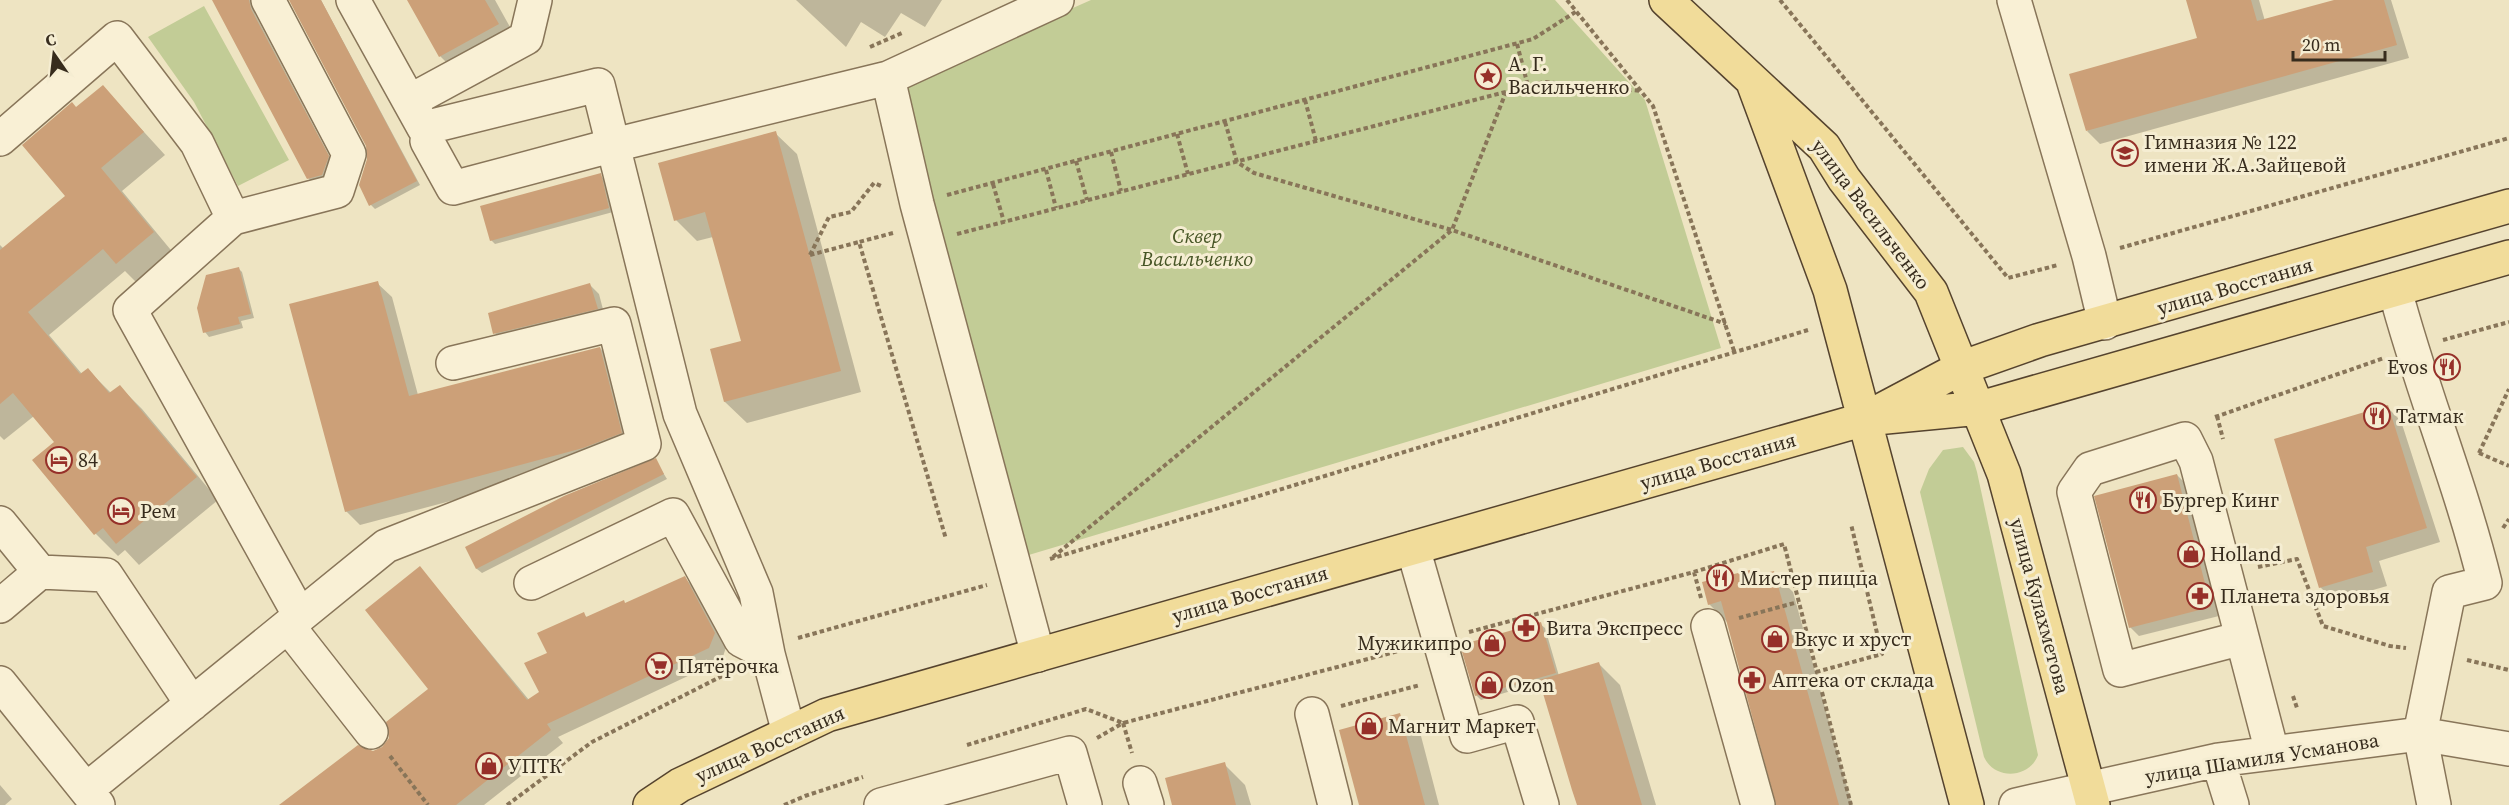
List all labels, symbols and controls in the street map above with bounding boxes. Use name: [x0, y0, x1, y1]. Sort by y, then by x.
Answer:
north arrow: [24, 24, 84, 84]
scale bar: [2293, 24, 2384, 62]
text: С: [43, 28, 58, 51]
text: 20 m: [2302, 32, 2340, 57]
place label: А. Г. Васильченко: [1508, 50, 1629, 101]
place icon: А. Г. Васильченко: [1473, 61, 1503, 91]
place label: Гимназия № 122 имени Ж.А.Зайцевой: [2144, 128, 2347, 179]
street label: улица Васильченко: [1805, 133, 1937, 295]
school or university icon: Гимназия № 122 имени Ж.А.Зайцевой: [2110, 138, 2140, 168]
park label: Сквер Васильченко: [1140, 222, 1253, 273]
street label: улица Восстания: [2154, 250, 2316, 322]
restaurant icon: Evos: [2432, 352, 2462, 382]
place label: Evos: [2387, 353, 2428, 381]
restaurant icon: Татмак: [2362, 401, 2392, 431]
place label: Татмак: [2396, 402, 2464, 430]
street label: улица Восстания: [1637, 425, 1799, 497]
hotel icon: 84: [44, 445, 74, 475]
place label: 84: [78, 446, 98, 474]
restaurant icon: Бургер Кинг: [2128, 485, 2158, 515]
place label: Бургер Кинг: [2162, 486, 2279, 514]
hotel icon: Рем: [106, 496, 136, 526]
place label: Рем: [140, 497, 176, 525]
street label: улица Кулахметова: [2003, 515, 2077, 698]
shop icon: Holland: [2176, 539, 2206, 569]
place label: Holland: [2210, 540, 2282, 568]
street label: улица Восстания: [1169, 558, 1331, 630]
restaurant icon: Мистер пицца: [1705, 563, 1735, 593]
place label: Мистер пицца: [1740, 564, 1879, 592]
pharmacy icon: Планета здоровья: [2185, 581, 2215, 611]
place label: Планета здоровья: [2220, 582, 2390, 610]
pharmacy icon: Вита Экспресс: [1511, 613, 1541, 643]
place label: Вита Экспресс: [1546, 614, 1683, 642]
shop icon: Вкус и хруст: [1760, 624, 1790, 654]
place label: Вкус и хруст: [1794, 625, 1912, 653]
shop icon: Мужикипро: [1477, 628, 1507, 658]
place label: Мужикипро: [1357, 629, 1472, 657]
supermarket icon: Пятёрочка: [644, 651, 674, 681]
place label: Пятёрочка: [678, 652, 780, 680]
pharmacy icon: Аптека от склада: [1737, 665, 1767, 695]
place label: Аптека от склада: [1772, 666, 1935, 694]
shop icon: Ozon: [1474, 670, 1504, 700]
place label: Ozon: [1508, 671, 1554, 699]
street label: улица Восстания: [691, 698, 849, 790]
shop icon: Магнит Маркет: [1354, 711, 1384, 741]
place label: Магнит Маркет: [1388, 712, 1536, 740]
street label: улица Шамиля Усманова: [2143, 726, 2382, 790]
shop icon: УПТК: [474, 751, 504, 781]
place label: УПТК: [508, 752, 563, 780]

